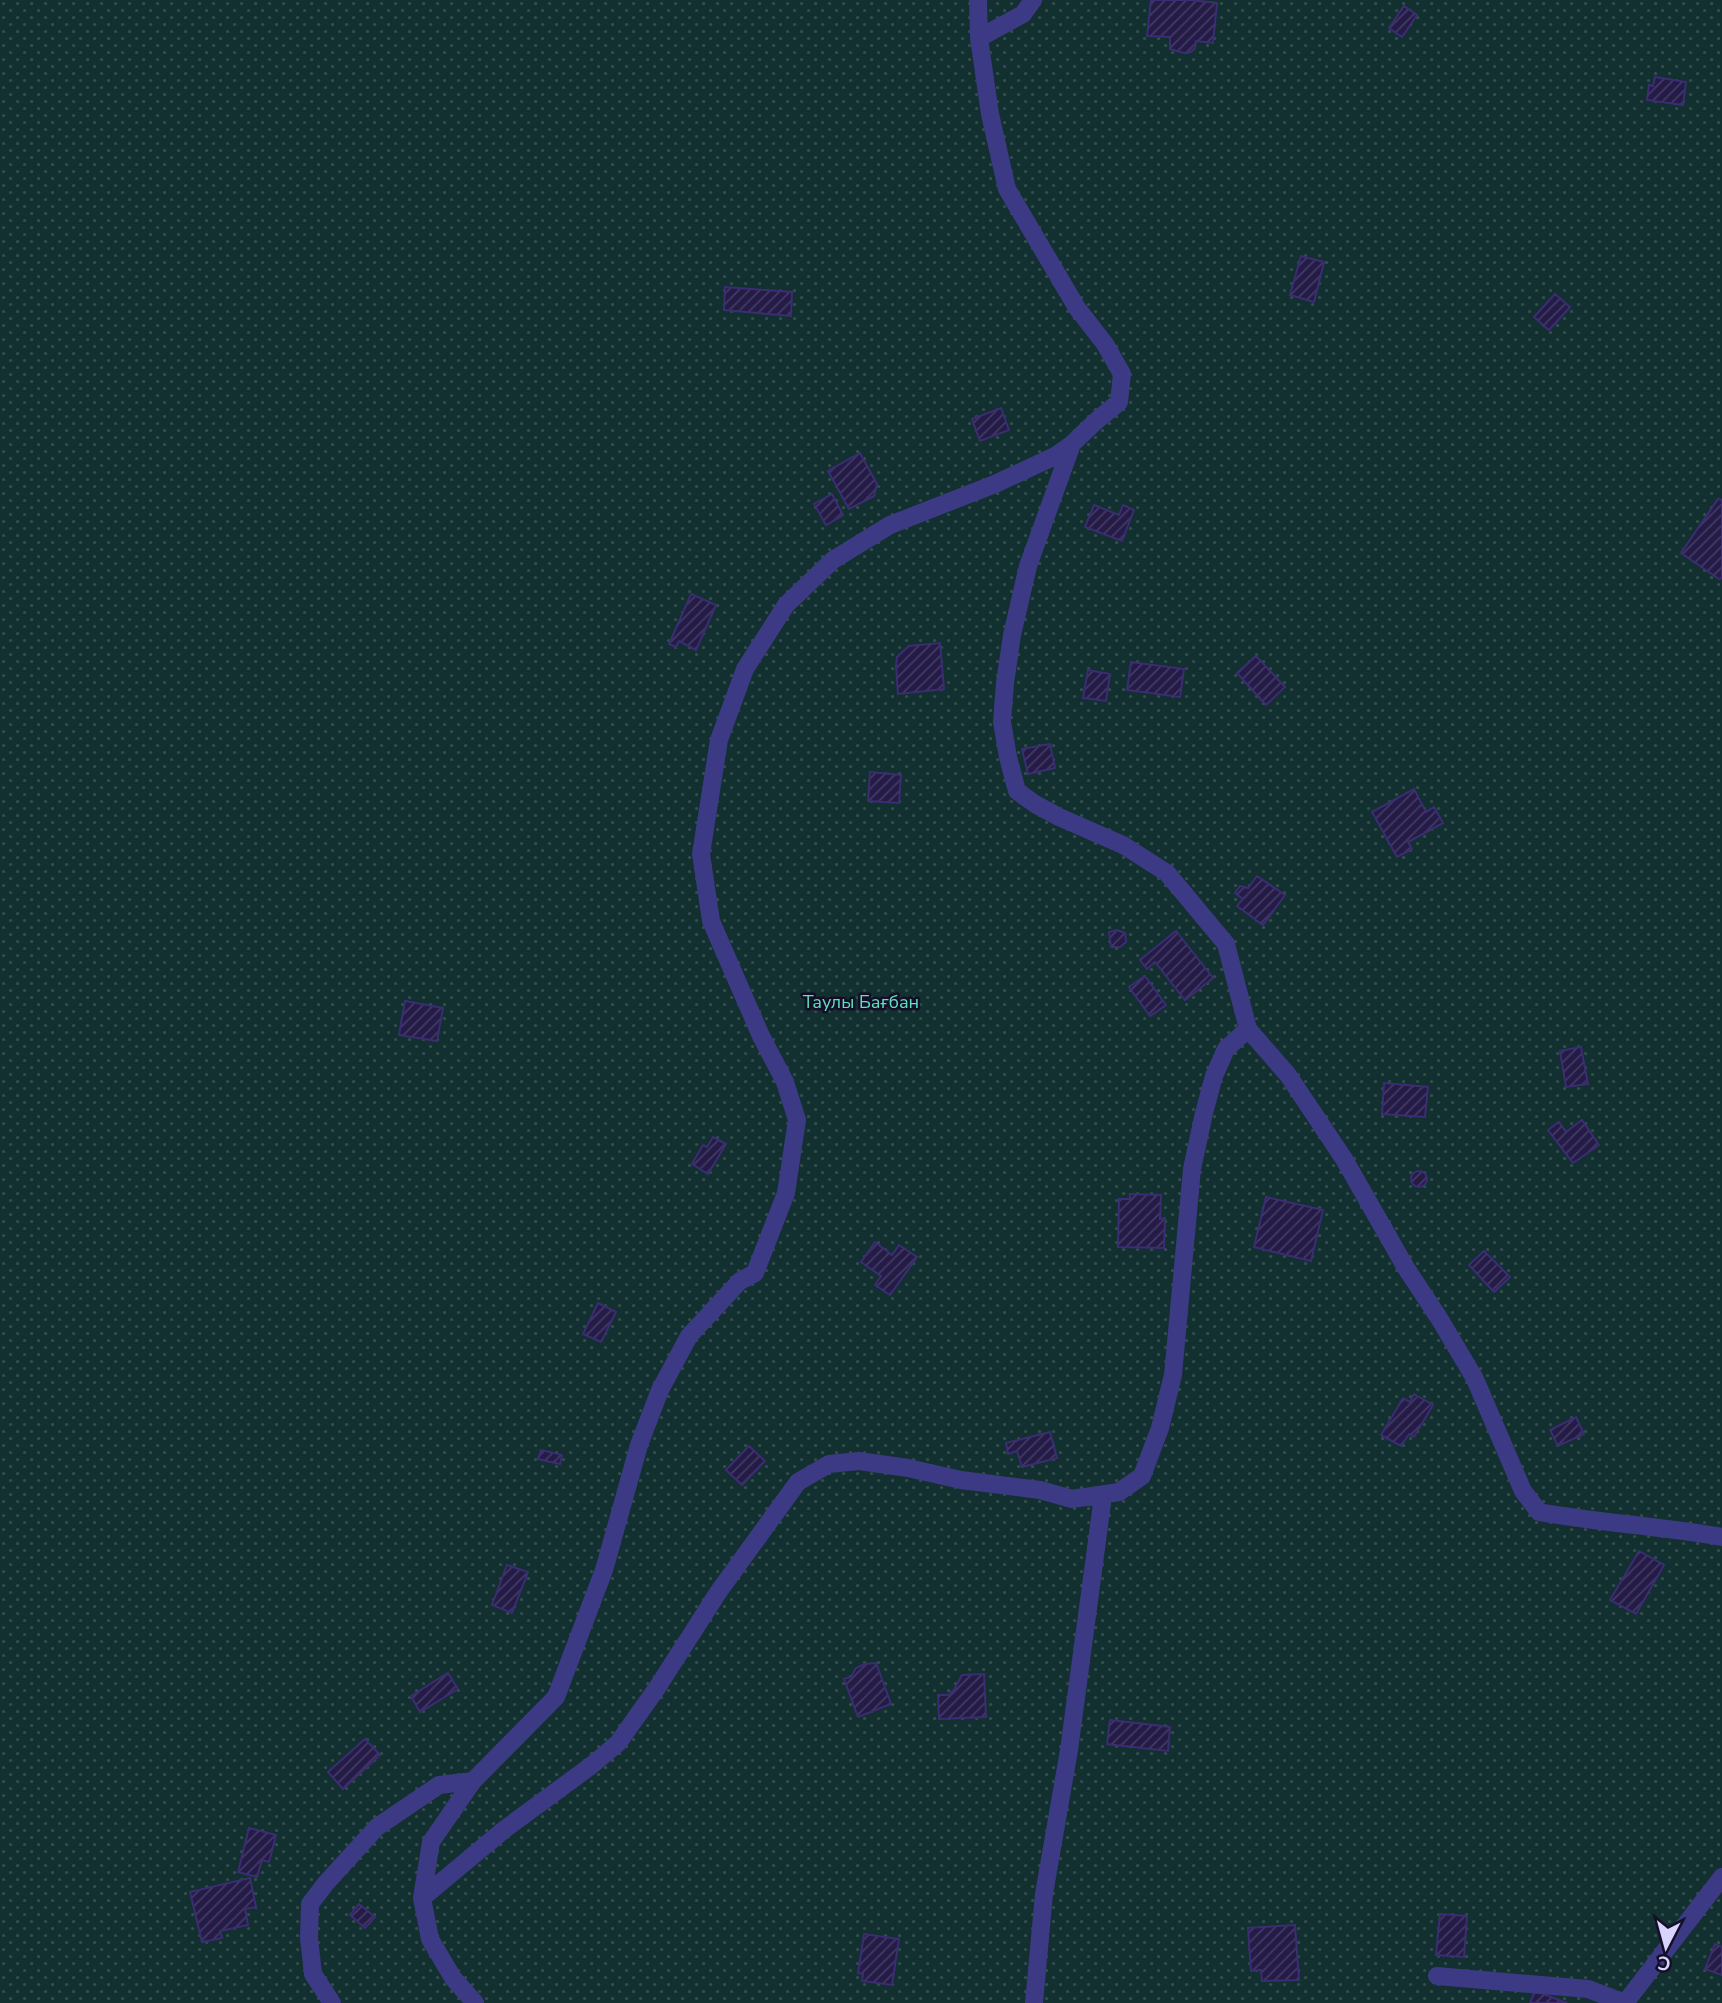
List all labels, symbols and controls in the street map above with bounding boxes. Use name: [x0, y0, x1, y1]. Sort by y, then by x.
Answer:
park label: Таулы Бағбан: [803, 990, 919, 1014]
north arrow: [1631, 1912, 1701, 1982]
text: С: [1656, 1949, 1672, 1977]

